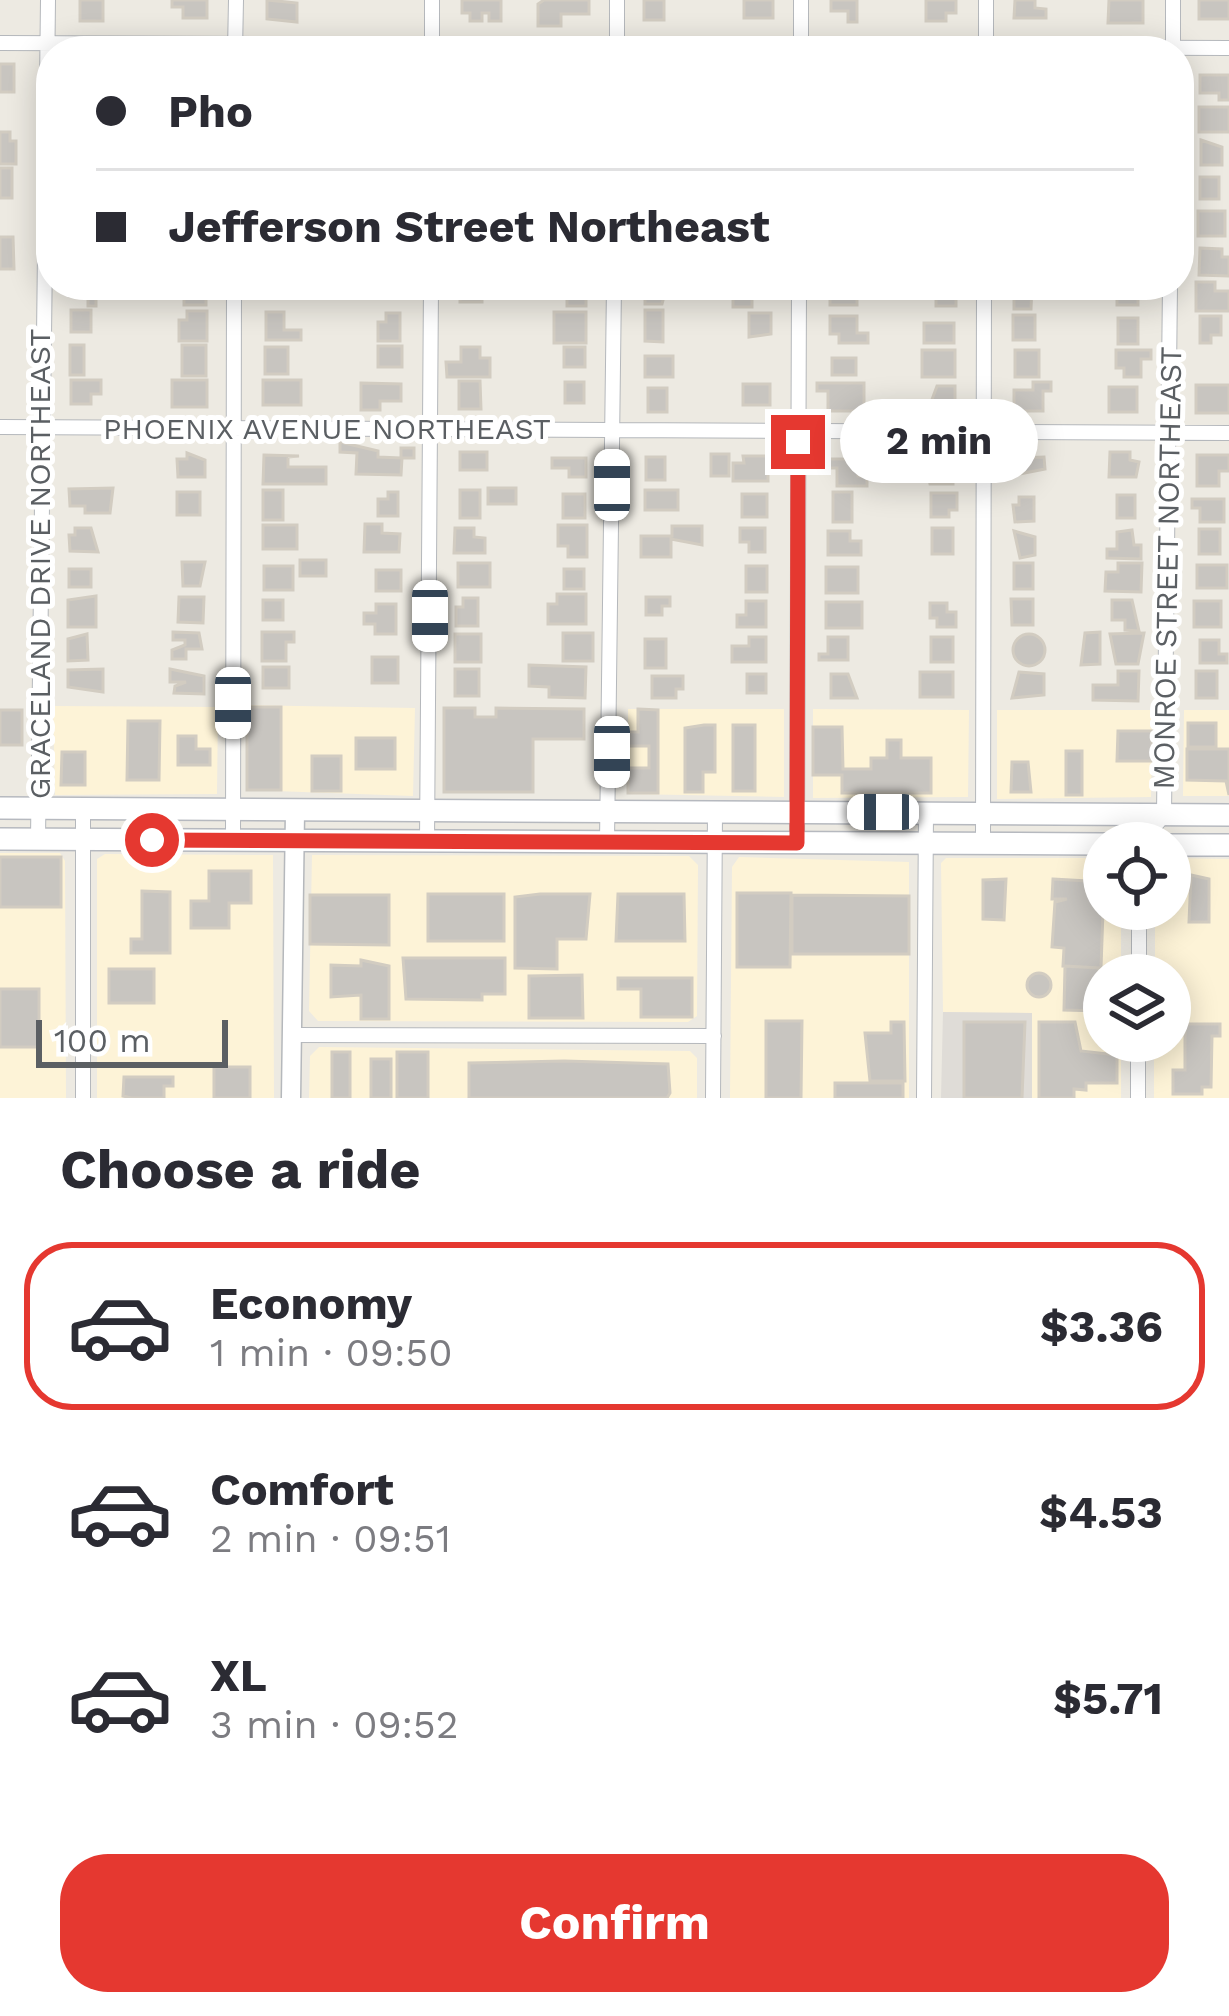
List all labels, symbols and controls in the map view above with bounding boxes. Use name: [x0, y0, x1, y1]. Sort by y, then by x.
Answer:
text: Pho: [168, 85, 253, 138]
text: Jefferson Street Northeast: [168, 200, 770, 253]
street label: GRACELAND DRIVE NORTHEAST: [22, 329, 57, 799]
street label: MONROE STREET NORTHEAST: [1146, 346, 1188, 790]
callout: 2 min: [840, 400, 1038, 484]
street label: PHOENIX AVENUE NORTHEAST: [103, 411, 551, 446]
route end: [771, 415, 825, 469]
text: 2 min: [886, 418, 992, 463]
car: [594, 449, 630, 521]
car: [412, 580, 448, 652]
car: [215, 667, 251, 739]
car: [594, 716, 630, 788]
car: [847, 794, 919, 830]
route start: [125, 813, 179, 867]
map controls: [1083, 822, 1191, 1062]
button: locate: [1083, 822, 1191, 930]
button: layers: [1083, 954, 1191, 1062]
scale bar: [36, 1014, 228, 1067]
text: 100 m: [54, 1021, 151, 1060]
text: Choose a ride: [60, 1138, 421, 1201]
icon: car: [66, 1272, 174, 1380]
text: Economy: [210, 1277, 412, 1330]
text: $3.36: [1040, 1300, 1163, 1353]
text: 1 min · 09:50: [210, 1330, 452, 1375]
icon: car: [66, 1458, 174, 1566]
text: Comfort: [210, 1463, 394, 1516]
text: $4.53: [1039, 1486, 1163, 1539]
text: 2 min · 09:51: [210, 1516, 451, 1561]
icon: car: [66, 1644, 174, 1752]
text: XL: [210, 1649, 267, 1702]
text: $5.71: [1053, 1672, 1163, 1725]
text: 3 min · 09:52: [210, 1702, 458, 1747]
button: Confirm: [60, 1854, 1169, 1992]

